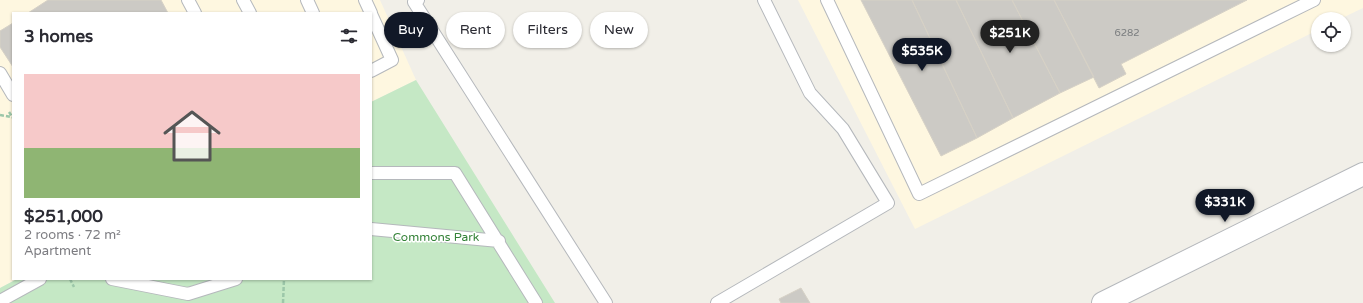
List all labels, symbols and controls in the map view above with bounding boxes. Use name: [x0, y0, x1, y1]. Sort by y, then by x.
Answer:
chip: Buy: [384, 12, 438, 48]
chip: Rent: [446, 12, 505, 48]
chip: Filters: [513, 12, 582, 48]
chip: New: [590, 12, 648, 48]
map controls: [1311, 12, 1351, 52]
button: locate: [1311, 12, 1351, 52]
pin: $251K: [982, 20, 1038, 54]
icon: filters: [338, 25, 360, 47]
text: $251K: [989, 25, 1031, 41]
text: 3 homes: [24, 26, 93, 47]
house number: 6282: [1114, 27, 1140, 39]
pin: $535K: [894, 38, 950, 72]
text: $535K: [901, 43, 943, 59]
icon: home: [156, 100, 228, 172]
pin: $331K: [1197, 189, 1253, 223]
text: $331K: [1204, 194, 1246, 210]
text: $251,000: [24, 206, 103, 227]
text: 2 rooms · 72 m²: [24, 227, 121, 243]
park label: Commons Park: [393, 230, 480, 244]
text: Apartment: [24, 243, 91, 259]

